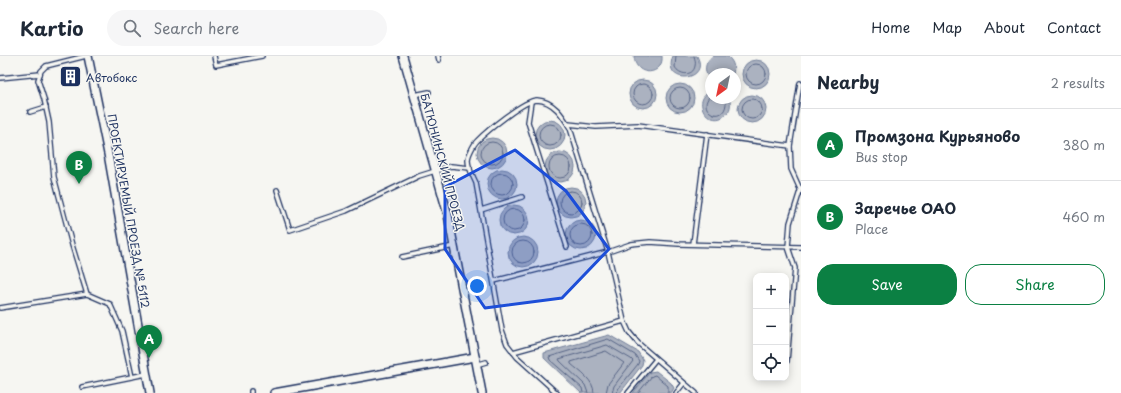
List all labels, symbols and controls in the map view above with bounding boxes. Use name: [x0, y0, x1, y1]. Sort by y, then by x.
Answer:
search box: [107, 10, 387, 46]
text: Kartio: [20, 14, 83, 42]
text: Search here: [153, 16, 239, 39]
icon: search: [121, 17, 143, 39]
text: Home: [871, 17, 910, 38]
text: Map: [932, 17, 962, 38]
text: About: [984, 17, 1025, 38]
text: Contact: [1047, 17, 1101, 38]
building icon: Автобокс: [58, 64, 84, 90]
north arrow: [705, 68, 741, 104]
place label: Автобокс: [86, 69, 137, 86]
text: Nearby: [817, 69, 879, 95]
text: 2 results: [1051, 73, 1105, 92]
street label: БАТЮНИНСКИЙ ПРОЕЗД: [416, 91, 470, 233]
street label: ПРОЕКТИРУЕМЫЙ ПРОЕЗД № 5112: [104, 113, 155, 310]
text: Промзона Курьяново: [855, 124, 1020, 147]
text: A: [825, 135, 835, 154]
text: 380 m: [1062, 135, 1105, 154]
text: Bus stop: [855, 147, 908, 166]
pin: B: [66, 151, 92, 184]
text: Заречье ОАО: [855, 196, 956, 219]
text: B: [826, 207, 834, 226]
text: 460 m: [1062, 207, 1105, 226]
text: Place: [855, 219, 888, 238]
button: Save: [817, 264, 957, 305]
button: Share: [965, 264, 1105, 305]
map controls: [753, 273, 789, 381]
button: +: [753, 273, 789, 309]
your location: [467, 276, 487, 296]
button: −: [753, 309, 789, 345]
pin: A: [136, 325, 162, 358]
button: locate: [753, 345, 789, 381]

